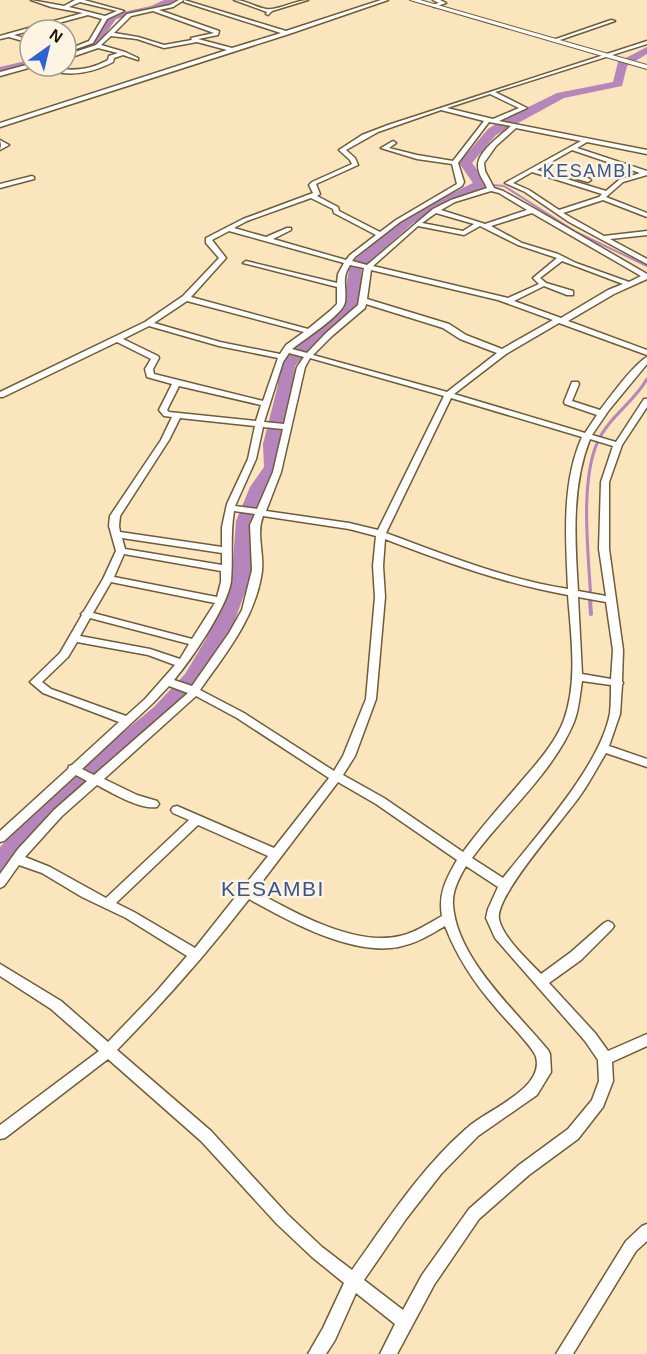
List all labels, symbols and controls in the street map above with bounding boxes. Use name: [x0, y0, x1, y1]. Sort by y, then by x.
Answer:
north arrow: [18, 18, 78, 78]
text: N: [47, 26, 66, 46]
district label: KESAMBI: [543, 161, 633, 181]
district label: KESAMBI: [221, 877, 325, 900]

